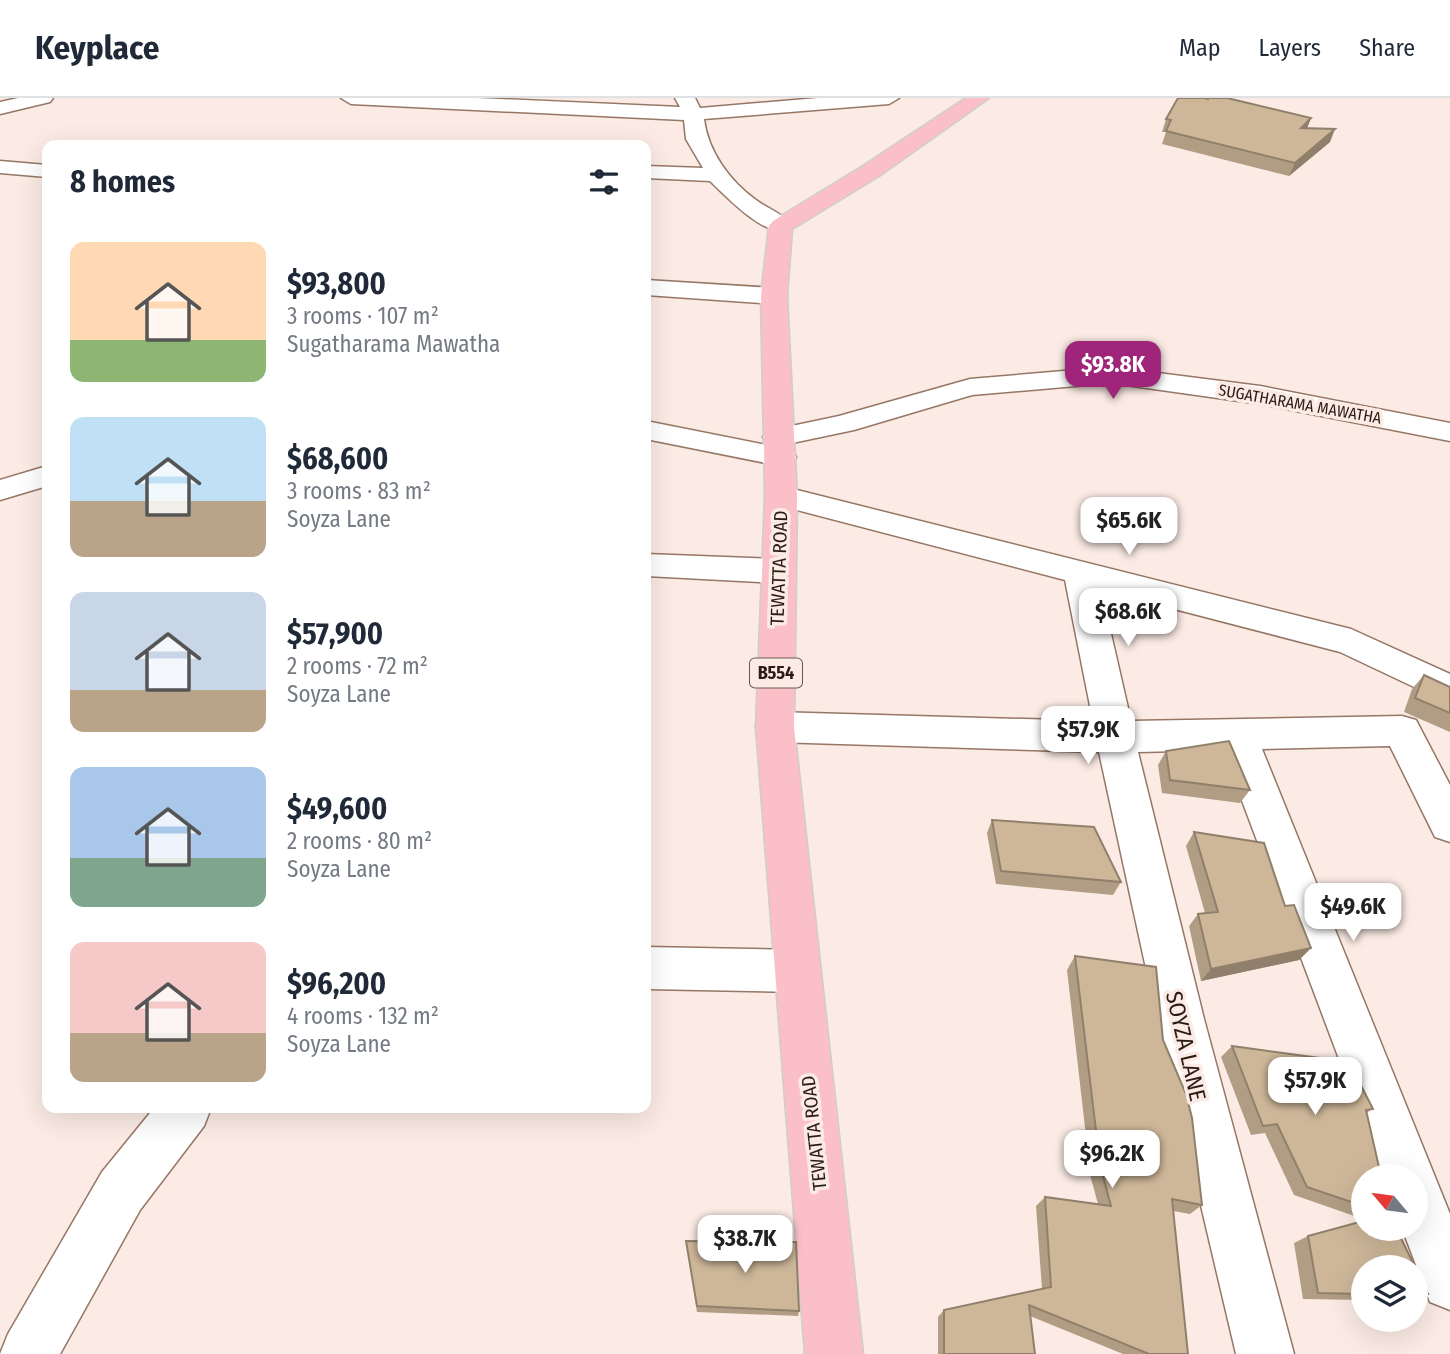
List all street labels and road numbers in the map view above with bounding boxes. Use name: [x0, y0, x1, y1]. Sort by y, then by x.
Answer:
street label: SUGATHARAMA MAWATHA: [1217, 380, 1384, 428]
street label: TEWATTA ROAD: [765, 510, 793, 626]
road number: B554: [750, 658, 802, 688]
street label: SOYZA LANE: [1160, 988, 1212, 1104]
street label: TEWATTA ROAD: [797, 1075, 831, 1191]

